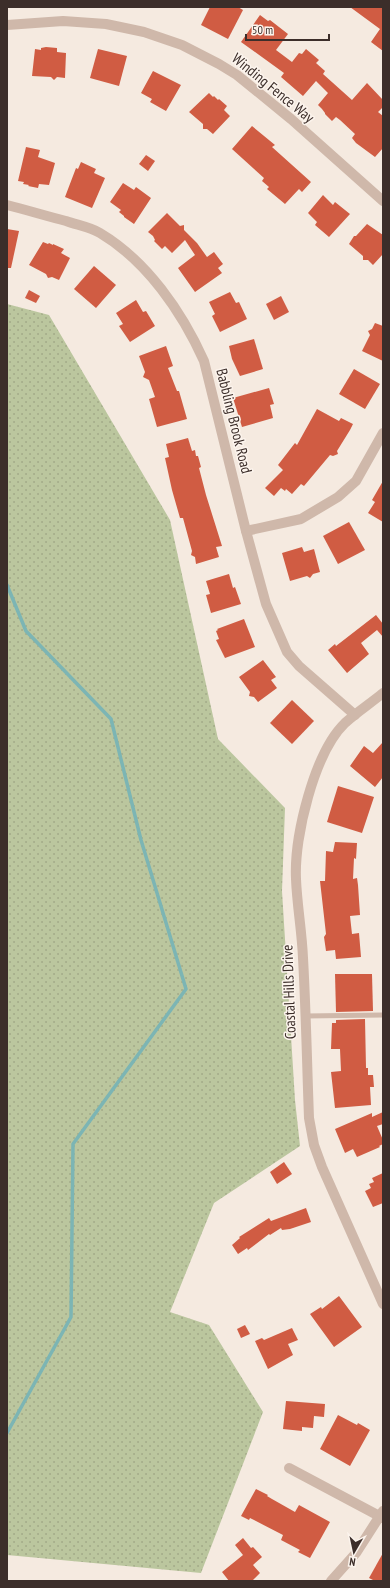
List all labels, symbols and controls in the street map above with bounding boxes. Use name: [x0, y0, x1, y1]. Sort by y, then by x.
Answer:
scale bar: [246, 16, 329, 42]
text: 50 m: [252, 22, 273, 37]
street label: Winding Fence Way: [228, 49, 319, 127]
street label: Babbling Brook Road: [212, 366, 257, 475]
street label: Coastal Hills Drive: [277, 944, 300, 1040]
north arrow: [334, 1532, 374, 1572]
text: N: [348, 1554, 356, 1569]

